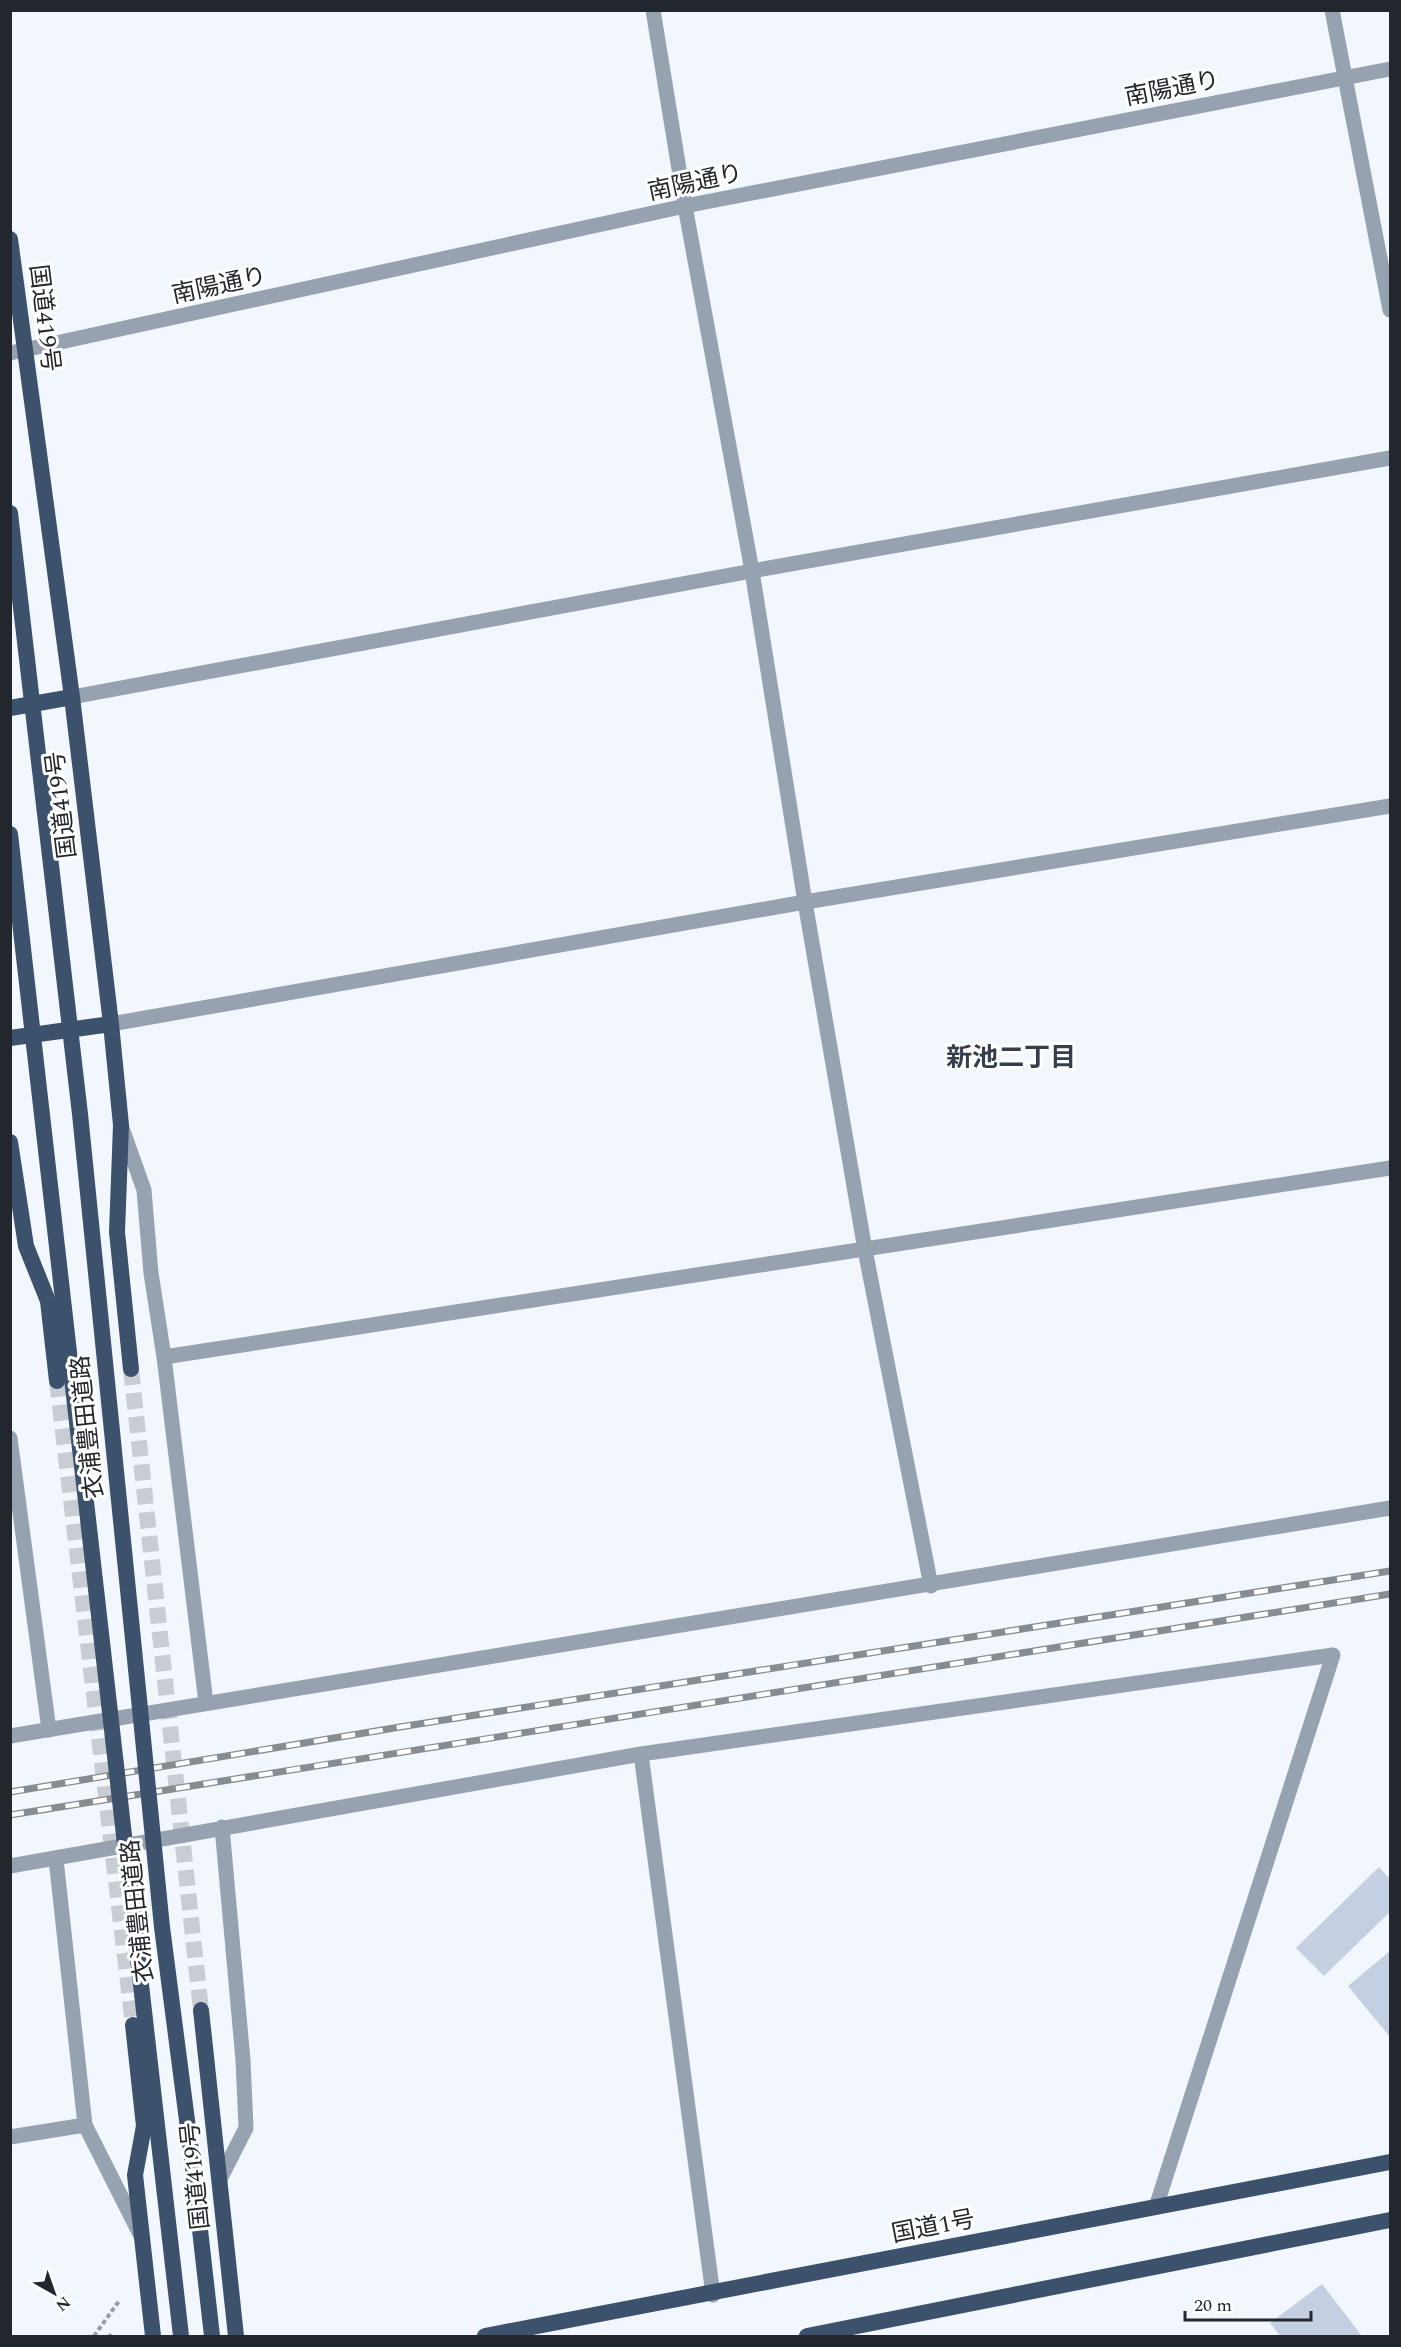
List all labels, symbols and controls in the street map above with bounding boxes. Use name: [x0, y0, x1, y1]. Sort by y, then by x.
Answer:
street label: 南陽通り: [1122, 62, 1223, 116]
street label: 南陽通り: [645, 155, 746, 211]
street label: 南陽通り: [169, 258, 270, 314]
street label: 国道419号: [20, 262, 68, 374]
street label: 国道419号: [38, 749, 86, 861]
district label: 新池二丁目: [946, 1038, 1076, 1078]
street label: 衣浦豊田道路: [63, 1353, 113, 1500]
street label: 衣浦豊田道路: [113, 1837, 163, 1984]
street label: 国道419号: [172, 2120, 220, 2231]
street label: 国道1号: [889, 2201, 978, 2253]
north arrow: [24, 2263, 84, 2323]
scale bar: [1185, 2284, 1311, 2322]
text: N: [50, 2290, 76, 2317]
text: 20 m: [1194, 2292, 1232, 2319]

